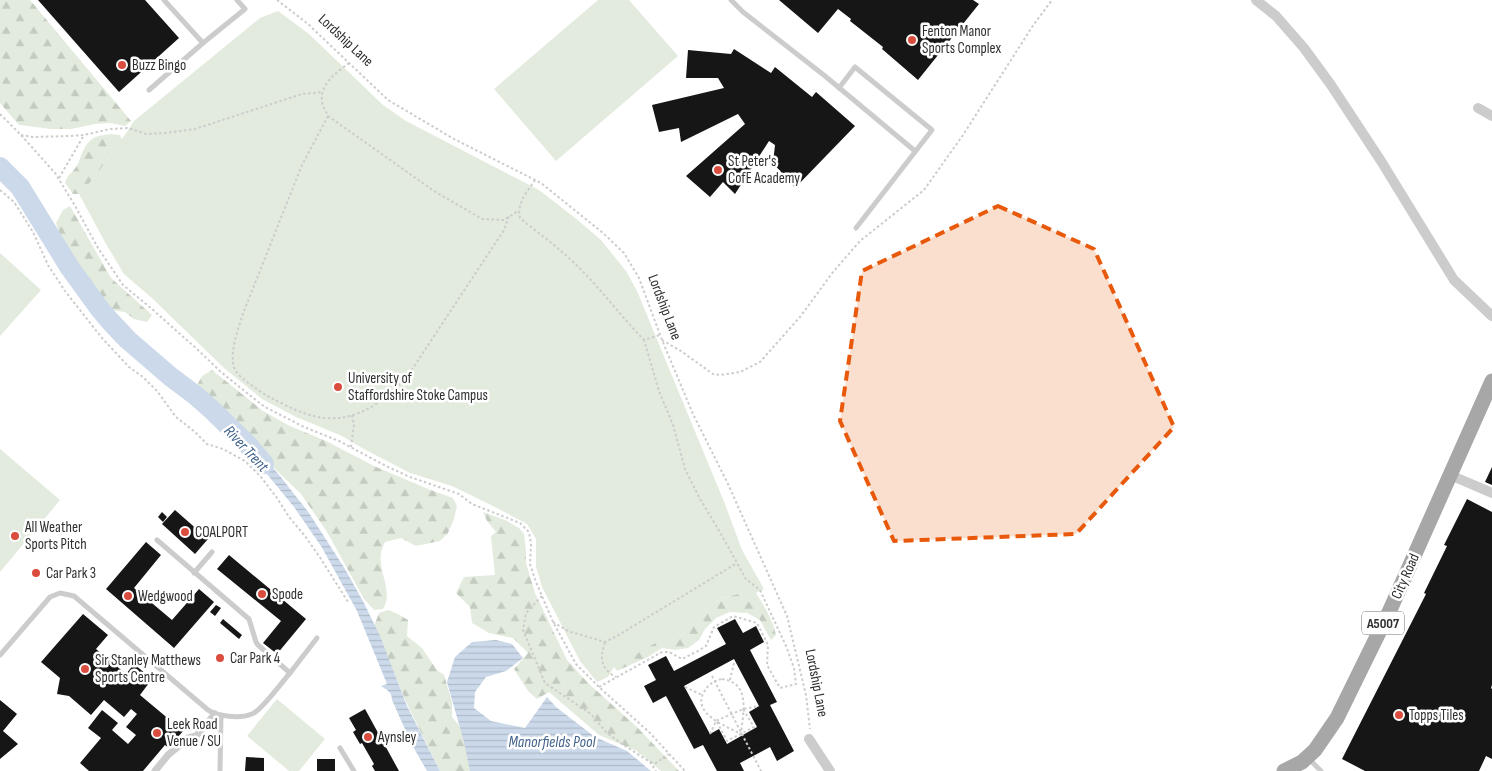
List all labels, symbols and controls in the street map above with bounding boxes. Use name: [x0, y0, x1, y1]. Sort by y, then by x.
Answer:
street label: Lordship Lane: [314, 10, 377, 71]
place label: Fenton Manor Sports Complex: [922, 22, 1001, 58]
marker: Fenton Manor Sports Complex: [906, 34, 918, 46]
place label: Buzz Bingo: [132, 56, 186, 75]
marker: Buzz Bingo: [116, 59, 128, 71]
place label: St Peter's CofE Academy: [728, 152, 800, 188]
marker: St Peter's CofE Academy: [712, 164, 724, 176]
street label: Lordship Lane: [643, 272, 686, 343]
place label: University of Staffordshire Stoke Campus: [348, 369, 488, 405]
marker: University of Staffordshire Stoke Campus: [332, 381, 344, 393]
water label: River Trent: [220, 422, 273, 477]
place label: All Weather Sports Pitch: [24, 518, 87, 554]
place label: COALPORT: [195, 523, 248, 542]
marker: COALPORT: [179, 526, 191, 538]
marker: All Weather Sports Pitch: [9, 530, 21, 542]
street label: City Road: [1387, 550, 1424, 602]
place label: Car Park 3: [46, 564, 96, 583]
marker: Car Park 3: [30, 567, 42, 579]
place label: Spode: [272, 585, 303, 604]
place label: Wedgwood: [138, 587, 193, 606]
marker: Spode: [256, 588, 268, 600]
marker: Wedgwood: [122, 590, 134, 602]
road number: A5007: [1362, 612, 1404, 634]
street label: Lordship Lane: [801, 647, 832, 719]
place label: Car Park 4: [230, 649, 280, 668]
place label: Sir Stanley Matthews Sports Centre: [95, 651, 201, 687]
marker: Car Park 4: [214, 652, 226, 664]
marker: Sir Stanley Matthews Sports Centre: [79, 663, 91, 675]
place label: Topps Tiles: [1409, 706, 1464, 725]
marker: Topps Tiles: [1393, 709, 1405, 721]
place label: Leek Road Venue / SU: [167, 715, 221, 751]
marker: Leek Road Venue / SU: [151, 727, 163, 739]
place label: Aynsley: [377, 728, 417, 747]
marker: Aynsley: [362, 731, 374, 743]
water label: Manorfields Pool: [509, 733, 597, 752]

